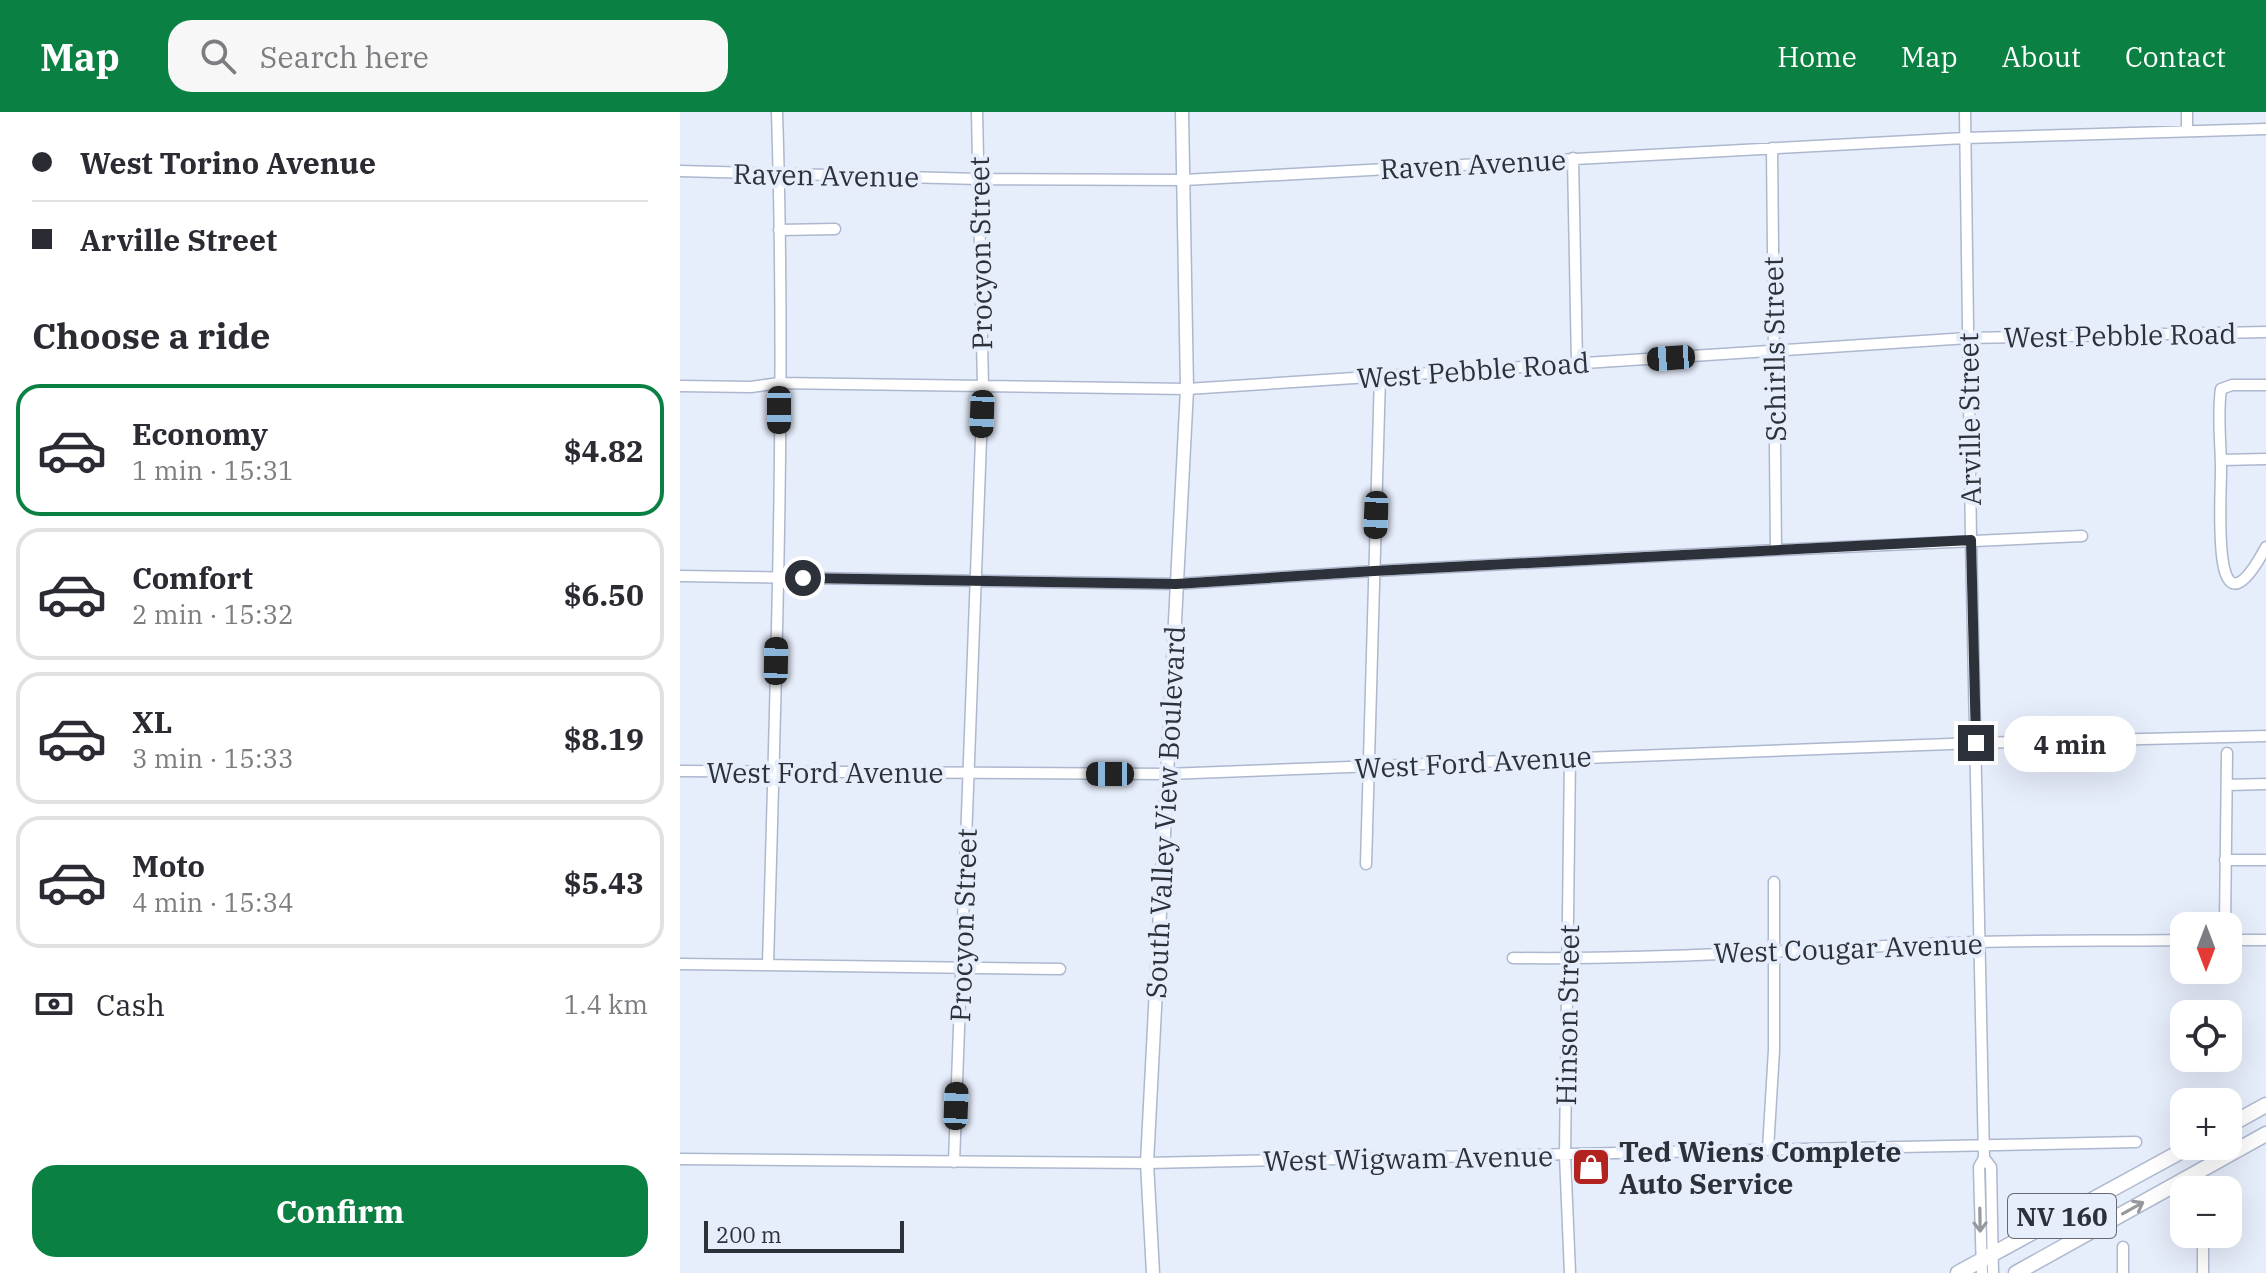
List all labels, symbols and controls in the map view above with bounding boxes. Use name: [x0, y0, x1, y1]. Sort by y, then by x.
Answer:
search box: [168, 20, 728, 92]
text: Map: [40, 32, 120, 81]
icon: search: [196, 34, 240, 78]
text: Search here: [260, 37, 429, 76]
text: Home: [1777, 38, 1857, 75]
text: Map: [1901, 38, 1958, 75]
text: About: [2002, 38, 2081, 75]
text: Contact: [2125, 38, 2226, 75]
street label: Raven Avenue: [1379, 141, 1567, 187]
text: West Torino Avenue: [80, 143, 376, 182]
street label: Raven Avenue: [733, 155, 919, 195]
street label: Procyon Street: [960, 156, 1000, 350]
text: Arville Street: [80, 220, 277, 259]
street label: Schirlls Street: [1754, 256, 1794, 442]
text: Choose a ride: [32, 312, 271, 359]
street label: West Pebble Road: [2003, 314, 2237, 356]
street label: Arville Street: [1949, 332, 1989, 506]
street label: West Pebble Road: [1356, 343, 1590, 397]
car: [1646, 344, 1696, 372]
car: [767, 386, 791, 434]
car: [969, 390, 995, 438]
icon: car: [36, 414, 108, 486]
text: Economy: [132, 414, 268, 453]
text: $4.82: [564, 431, 644, 470]
text: 1 min · 15:31: [132, 453, 294, 487]
car: [1363, 491, 1389, 539]
icon: car: [36, 558, 108, 630]
text: Comfort: [132, 558, 253, 597]
route start: [785, 560, 821, 596]
text: $6.50: [564, 575, 644, 614]
text: 2 min · 15:32: [132, 597, 294, 631]
street label: South Valley View Boulevard: [1137, 625, 1193, 999]
car: [764, 637, 788, 685]
icon: car: [36, 702, 108, 774]
text: XL: [132, 702, 172, 741]
callout: 4 min: [2004, 715, 2136, 771]
text: $8.19: [564, 719, 644, 758]
route end: [1958, 725, 1994, 761]
text: 4 min: [2034, 727, 2106, 761]
street label: West Ford Avenue: [1354, 737, 1592, 787]
text: 3 min · 15:33: [132, 741, 294, 775]
street label: West Ford Avenue: [706, 754, 944, 791]
car: [1086, 762, 1134, 786]
street label: Procyon Street: [941, 827, 985, 1022]
icon: car: [36, 846, 108, 918]
text: Moto: [132, 846, 205, 885]
text: $5.43: [564, 863, 644, 902]
text: 4 min · 15:34: [132, 885, 294, 919]
north arrow: [2170, 912, 2242, 984]
map controls: [2170, 912, 2242, 1248]
street label: Hinson Street: [1547, 924, 1587, 1106]
street label: West Cougar Avenue: [1713, 925, 1983, 971]
icon: cash: [32, 982, 76, 1026]
text: Cash: [96, 985, 165, 1024]
text: 1.4 km: [564, 987, 648, 1021]
button: locate: [2170, 1000, 2242, 1072]
car: [943, 1082, 969, 1130]
button: +: [2170, 1088, 2242, 1160]
place label: Ted Wiens Complete Auto Service: [1619, 1133, 1901, 1202]
street label: West Wigwam Avenue: [1263, 1137, 1553, 1179]
shop icon: Ted Wiens Complete Auto Service: [1570, 1146, 1612, 1188]
button: Confirm: [32, 1165, 648, 1257]
button: −: [2170, 1176, 2242, 1248]
road number: NV 160: [2008, 1194, 2116, 1238]
one-way arrow: [2121, 1200, 2144, 1216]
one-way arrow: [1973, 1206, 1988, 1233]
scale bar: [704, 1217, 904, 1253]
text: 200 m: [716, 1220, 782, 1249]

